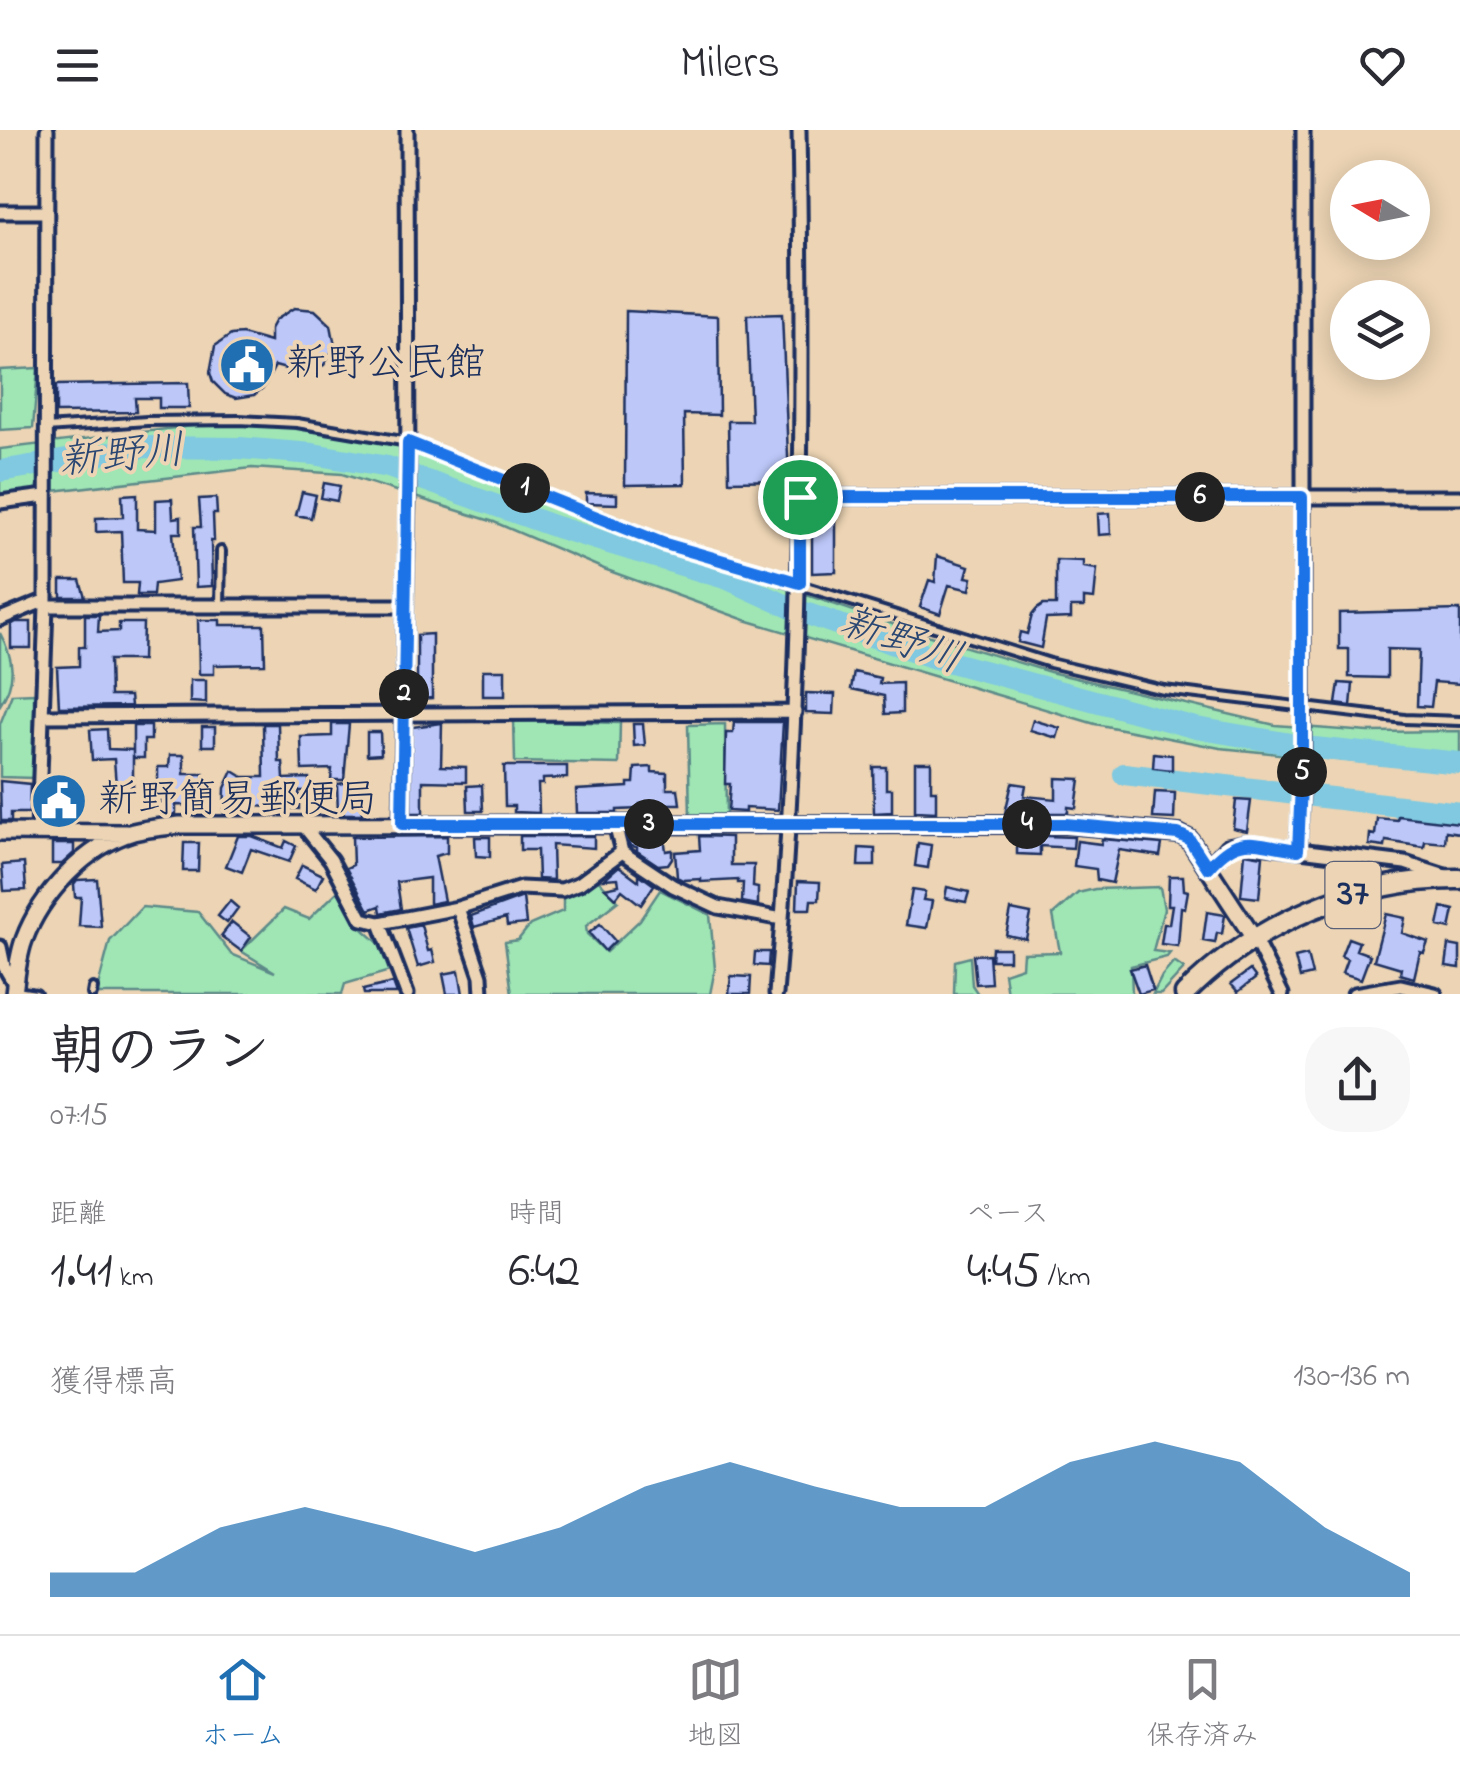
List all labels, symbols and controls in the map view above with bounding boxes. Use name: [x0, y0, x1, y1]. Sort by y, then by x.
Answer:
text: Milers: [680, 32, 780, 98]
icon: menu: [50, 38, 105, 93]
icon: heart: [1355, 38, 1410, 93]
north arrow: [1330, 160, 1430, 260]
map controls: [1330, 160, 1430, 380]
button: layers: [1330, 280, 1430, 380]
public building icon: 新野公民館: [217, 335, 277, 395]
place label: 新野公民館: [286, 336, 486, 395]
water label: 新野川: [57, 421, 187, 493]
pin: [758, 455, 843, 540]
pin: 1: [500, 463, 550, 513]
text: 1: [521, 467, 529, 508]
icon: arrive: [773, 470, 828, 525]
pin: 6: [1175, 472, 1225, 522]
text: 6: [1194, 476, 1206, 517]
water label: 新野川: [831, 593, 971, 691]
pin: 2: [379, 669, 429, 719]
text: 2: [397, 673, 411, 714]
pin: 5: [1277, 747, 1327, 797]
text: 5: [1294, 751, 1310, 792]
public building icon: 新野簡易郵便局: [29, 771, 89, 831]
place label: 新野簡易郵便局: [98, 772, 378, 831]
pin: 3: [624, 799, 674, 849]
pin: 4: [1002, 799, 1052, 849]
text: 3: [643, 803, 655, 844]
text: 4: [1021, 803, 1033, 844]
road number: 37: [1326, 862, 1380, 928]
text: 朝のラン: [50, 1015, 270, 1095]
button: share: [1305, 1027, 1410, 1132]
text: 07:15: [50, 1093, 108, 1140]
text: 距離: [50, 1195, 106, 1236]
text: 時間: [508, 1195, 564, 1236]
text: ペース: [967, 1195, 1049, 1236]
text: 1.41: [50, 1236, 113, 1309]
text: 6:42: [508, 1236, 580, 1309]
text: 4:45: [967, 1236, 1041, 1309]
text: km: [113, 1258, 154, 1299]
text: /km: [1041, 1258, 1090, 1299]
text: 130–136 m: [1293, 1354, 1410, 1401]
text: 獲得標高: [50, 1360, 178, 1407]
tab: ホーム: [202, 1652, 284, 1758]
tab: 地図: [687, 1652, 743, 1758]
tab: 保存済み: [1146, 1652, 1258, 1758]

